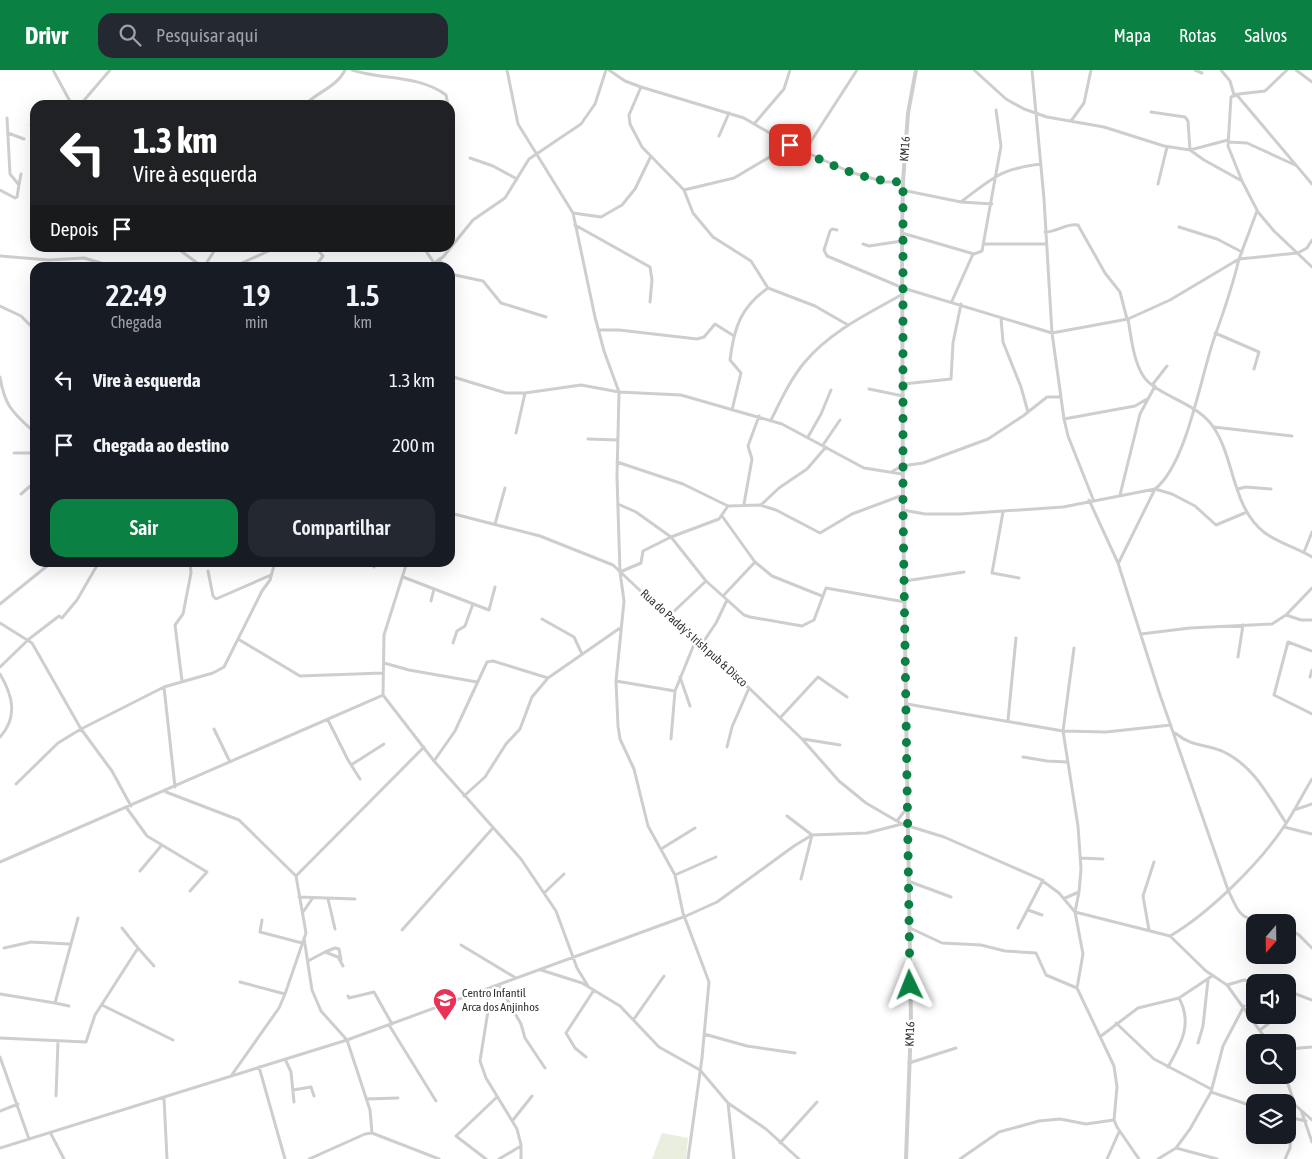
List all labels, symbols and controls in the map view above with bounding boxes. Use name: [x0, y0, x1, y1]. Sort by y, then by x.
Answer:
search box: [98, 13, 448, 58]
icon: search: [116, 21, 144, 49]
text: Drivr: [25, 22, 68, 49]
text: Pesquisar aqui: [156, 24, 258, 46]
text: Mapa: [1114, 25, 1151, 46]
text: Rotas: [1179, 25, 1216, 46]
text: Salvos: [1244, 25, 1287, 46]
icon: left: [50, 120, 115, 185]
text: 1.3 km: [133, 120, 218, 160]
pin: [769, 124, 811, 166]
icon: arrive: [776, 131, 804, 159]
street label: KM16: [897, 136, 913, 162]
text: Vire à esquerda: [133, 161, 258, 187]
icon: arrive: [108, 215, 136, 243]
text: Depois: [50, 218, 98, 240]
text: 22:49: [105, 278, 167, 312]
text: 19: [243, 278, 271, 312]
text: 1.5: [346, 278, 380, 312]
text: Chegada: [111, 313, 162, 331]
text: min: [245, 313, 268, 331]
text: km: [354, 313, 372, 331]
icon: left: [50, 366, 78, 394]
text: Vire à esquerda: [93, 369, 201, 391]
text: 1.3 km: [389, 369, 435, 391]
icon: arrive: [50, 431, 78, 459]
text: Chegada ao destino: [93, 434, 229, 456]
text: 200 m: [392, 434, 435, 456]
button: Sair: [50, 499, 238, 557]
button: Compartilhar: [248, 499, 435, 557]
street label: Rua do Paddy's Irish pub & Disco: [638, 586, 751, 690]
north arrow: [1246, 914, 1296, 964]
map controls: [1246, 914, 1296, 1144]
position arrow: [883, 958, 935, 1010]
button: sound: [1246, 974, 1296, 1024]
place label: Centro Infantil Arca dos Anjinhos: [462, 986, 539, 1014]
school or university icon: Centro Infantil Arca dos Anjinhos: [432, 987, 458, 1021]
street label: KM16: [903, 1021, 917, 1047]
button: search: [1246, 1034, 1296, 1084]
button: layers: [1246, 1094, 1296, 1144]

